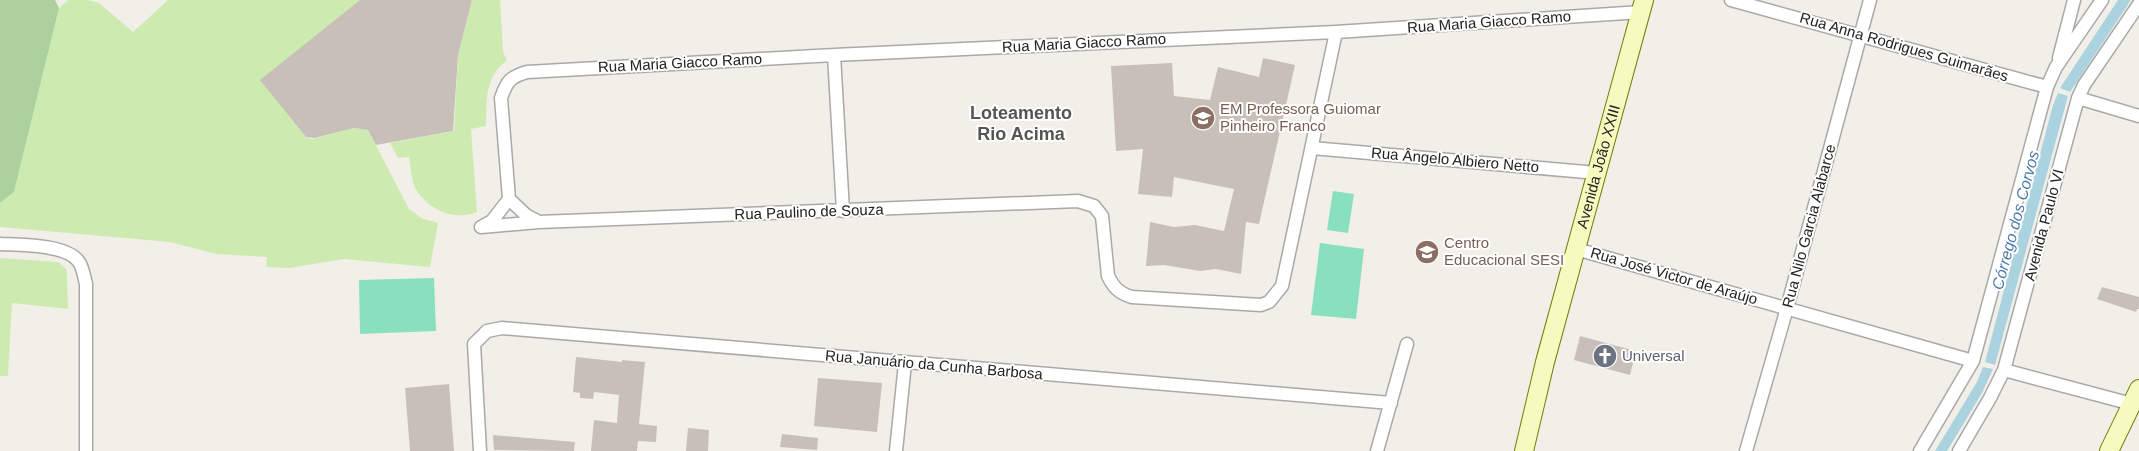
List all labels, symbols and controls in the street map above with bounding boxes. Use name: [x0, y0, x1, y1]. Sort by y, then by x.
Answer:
street label: Rua Maria Giacco Ramo: [1406, 7, 1571, 36]
street label: Rua Anna Rodrigues Guimarães: [1798, 9, 2010, 84]
street label: Rua Maria Giacco Ramo: [1002, 30, 1166, 55]
street label: Rua Maria Giacco Ramo: [598, 50, 762, 75]
place label: EM Professora Guiomar Pinheiro Franco: [1220, 100, 1381, 134]
district label: Loteamento Rio Acima: [970, 103, 1072, 144]
street label: Avenida João XXIII: [1573, 103, 1623, 230]
school or university icon: EM Professora Guiomar Pinheiro Franco: [1190, 105, 1216, 131]
street label: Rua Nilo Garcia Alabarce: [1779, 142, 1839, 309]
street label: Rua Ângelo Albiero Netto: [1370, 144, 1540, 175]
water label: Córrego dos Corvos: [1989, 149, 2042, 291]
street label: Avenida Paulo VI: [2020, 167, 2067, 283]
street label: Rua Paulino de Souza: [734, 200, 885, 223]
place label: Centro Educacional SESI: [1444, 234, 1564, 268]
school or university icon: Centro Educacional SESI: [1414, 239, 1440, 265]
street label: Rua José Victor de Araújo: [1589, 243, 1760, 308]
church icon: Universal: [1592, 343, 1618, 369]
street label: Rua Januário da Cunha Barbosa: [824, 347, 1044, 383]
place label: Universal: [1622, 347, 1685, 364]

